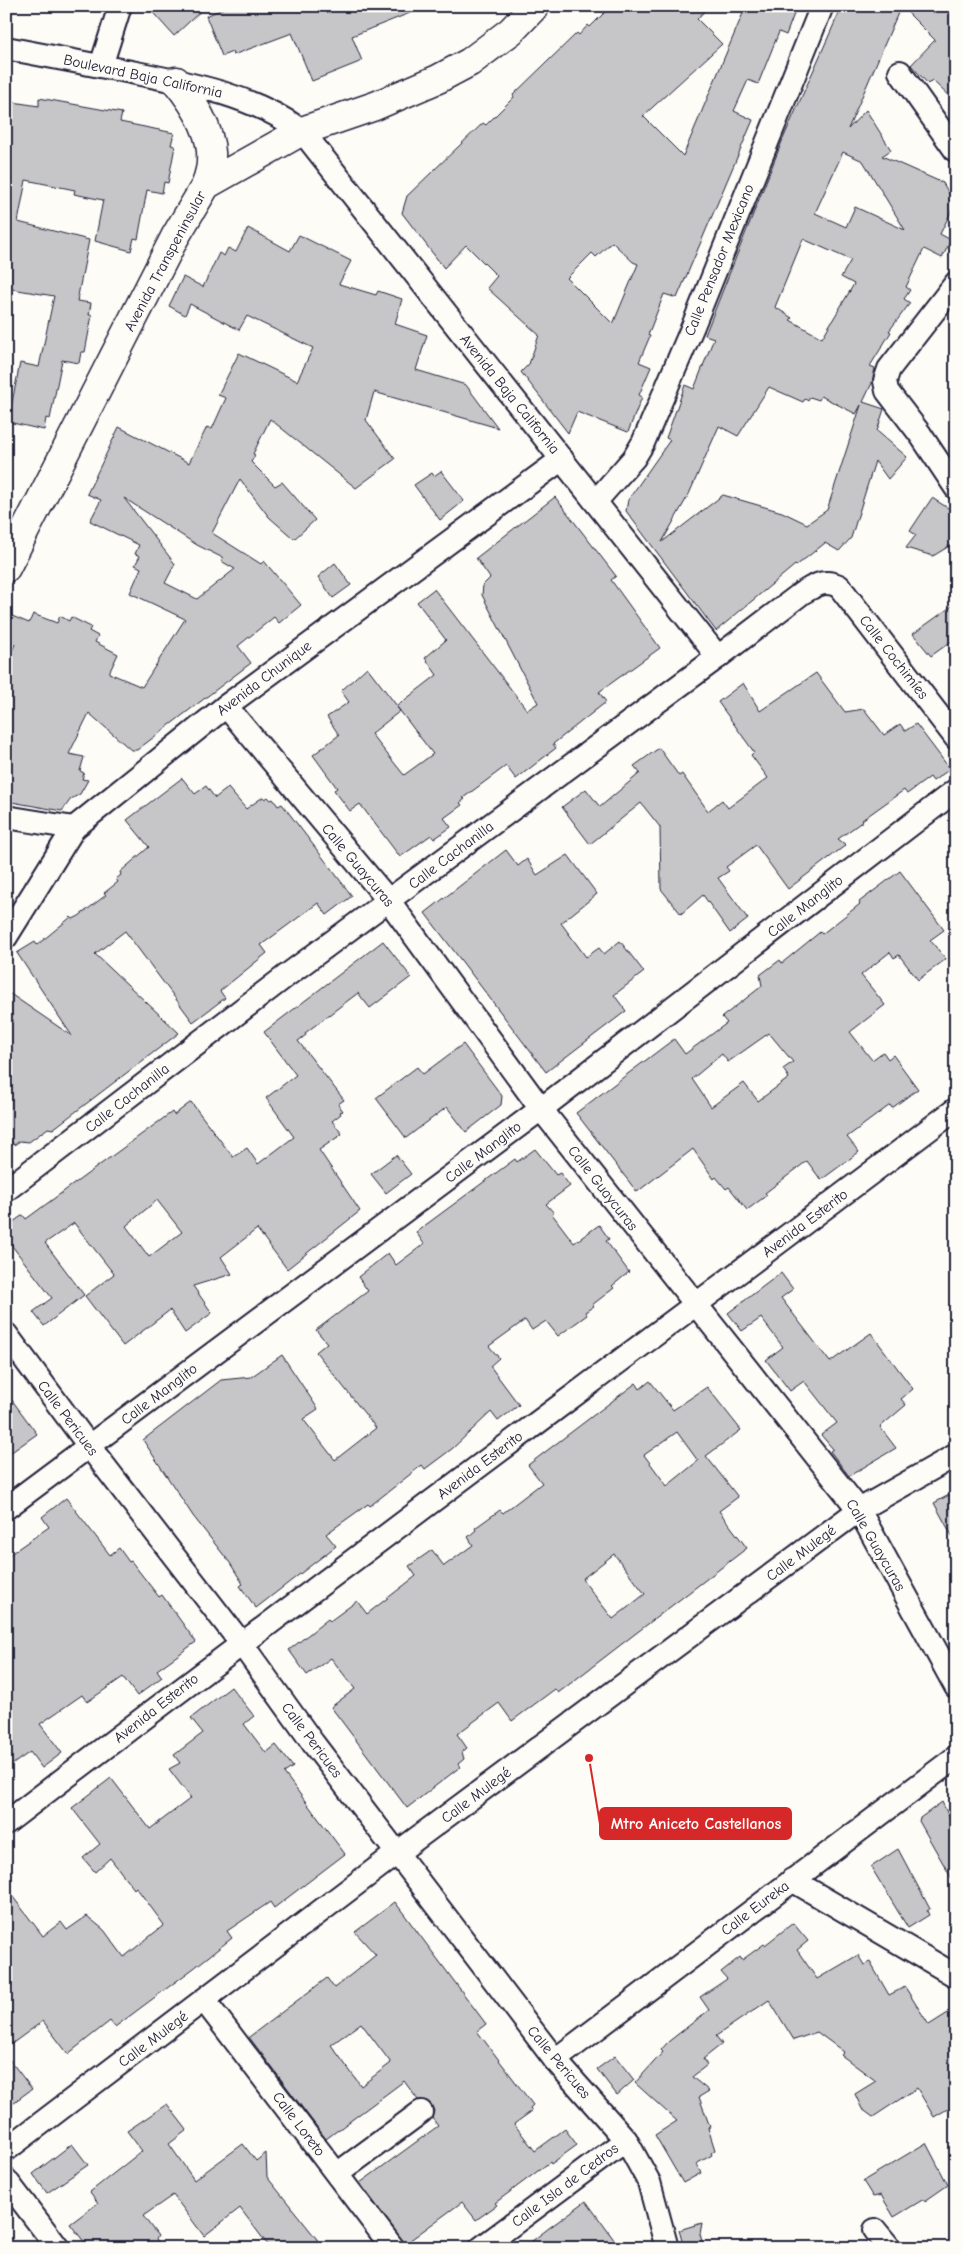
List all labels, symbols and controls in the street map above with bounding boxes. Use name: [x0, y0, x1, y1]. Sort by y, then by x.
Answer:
street label: Boulevard Baja California: [62, 50, 224, 102]
street label: Calle Pensador Mexicano: [680, 181, 758, 339]
street label: Avenida Transpeninsular: [120, 188, 210, 334]
street label: Avenida Baja California: [456, 331, 564, 457]
street label: Calle Cochimíes: [856, 611, 932, 703]
street label: Avenida Chunique: [213, 636, 315, 720]
street label: Calle Cachanilla: [405, 817, 497, 893]
street label: Calle Guaycuras: [318, 820, 398, 910]
street label: Calle Manglito: [764, 871, 846, 941]
street label: Calle Cachanilla: [81, 1059, 173, 1137]
street label: Calle Manglito: [441, 1117, 525, 1187]
street label: Calle Guaycuras: [564, 1142, 642, 1234]
street label: Avenida Esterito: [759, 1185, 851, 1261]
street label: Calle Manglito: [117, 1359, 201, 1429]
street label: Calle Pericues: [34, 1377, 102, 1459]
street label: Avenida Esterito: [434, 1427, 526, 1503]
street label: Calle Guaycuras: [842, 1496, 910, 1594]
street label: Calle Mulegé: [763, 1521, 840, 1585]
street label: Avenida Esterito: [110, 1669, 202, 1747]
street label: Calle Pericues: [278, 1699, 346, 1781]
street label: Calle Mulegé: [438, 1763, 515, 1827]
callout: Mtro Aniceto Castellanos: [600, 1808, 791, 1839]
text: Mtro Aniceto Castellanos: [611, 1815, 782, 1833]
street label: Calle Eureka: [717, 1877, 793, 1939]
street label: Calle Mulegé: [115, 2007, 192, 2071]
street label: Calle Pericues: [523, 2022, 595, 2102]
street label: Calle Loreto: [269, 2088, 329, 2160]
street label: Calle Isla de Cedros: [508, 2139, 622, 2231]

